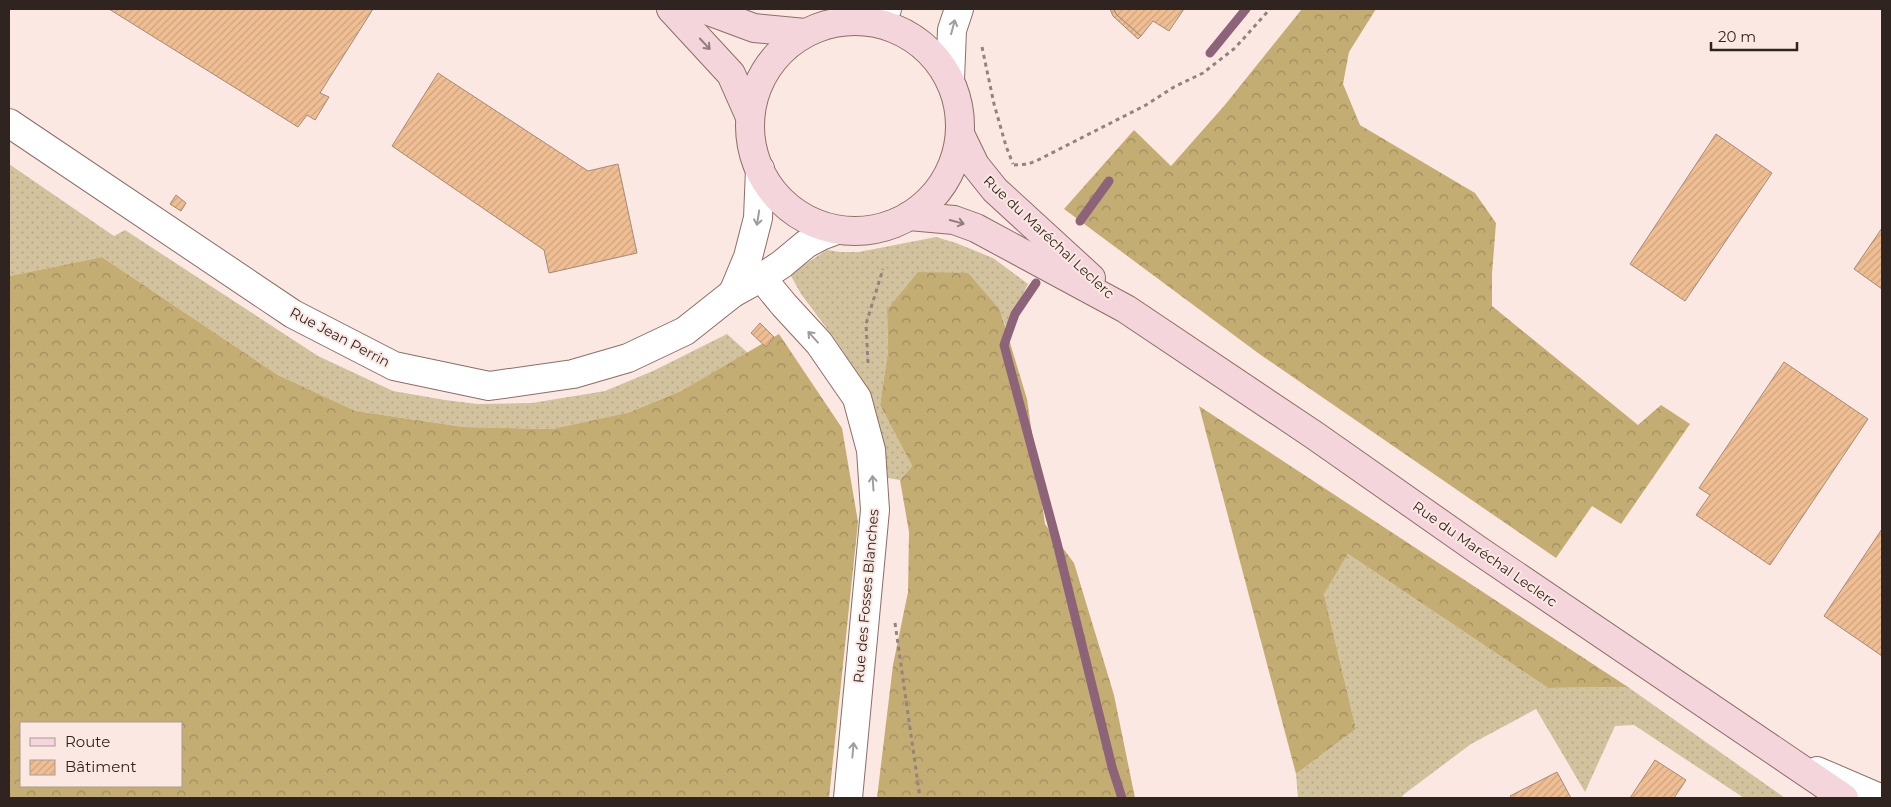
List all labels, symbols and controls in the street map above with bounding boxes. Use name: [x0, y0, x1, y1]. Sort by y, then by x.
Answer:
one-way arrow: [949, 19, 959, 35]
scale bar: [1711, 20, 1797, 52]
text: 20 m: [1718, 27, 1756, 46]
one-way arrow: [699, 38, 710, 51]
street label: Rue du Maréchal Leclerc: [980, 172, 1118, 303]
one-way arrow: [752, 209, 762, 225]
one-way arrow: [949, 218, 965, 227]
street label: Rue Jean Perrin: [287, 303, 393, 371]
one-way arrow: [807, 330, 819, 343]
one-way arrow: [869, 476, 878, 492]
street label: Rue du Maréchal Leclerc: [1409, 497, 1561, 611]
street label: Rue des Fosses Blanches: [849, 508, 883, 684]
legend: [20, 722, 182, 787]
text: Route: [65, 732, 110, 751]
one-way arrow: [848, 742, 857, 758]
text: Bâtiment: [65, 757, 137, 776]

